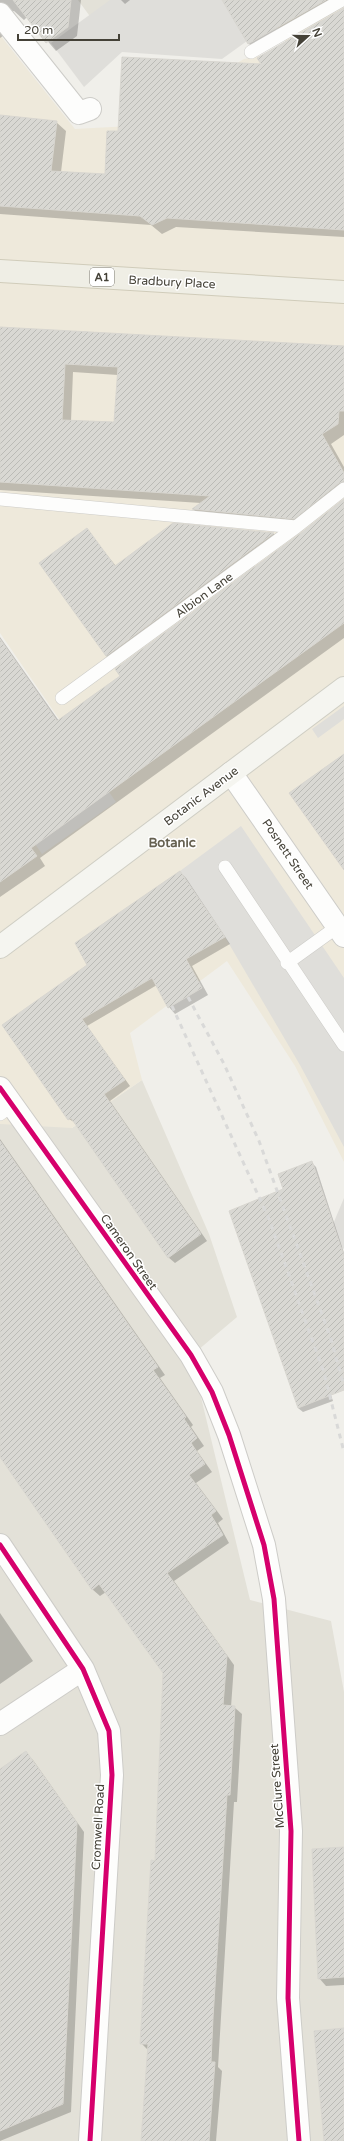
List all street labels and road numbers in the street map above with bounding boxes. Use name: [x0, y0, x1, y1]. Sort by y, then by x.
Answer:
road number: A1: [90, 268, 114, 286]
street label: Bradbury Place: [128, 273, 216, 291]
street label: Albion Lane: [172, 569, 236, 621]
street label: Botanic Avenue: [161, 763, 241, 829]
street label: Posnett Street: [259, 816, 317, 892]
street label: Cameron Street: [98, 1211, 161, 1293]
street label: McClure Street: [267, 1743, 287, 1829]
street label: Cromwell Road: [89, 1784, 107, 1870]

